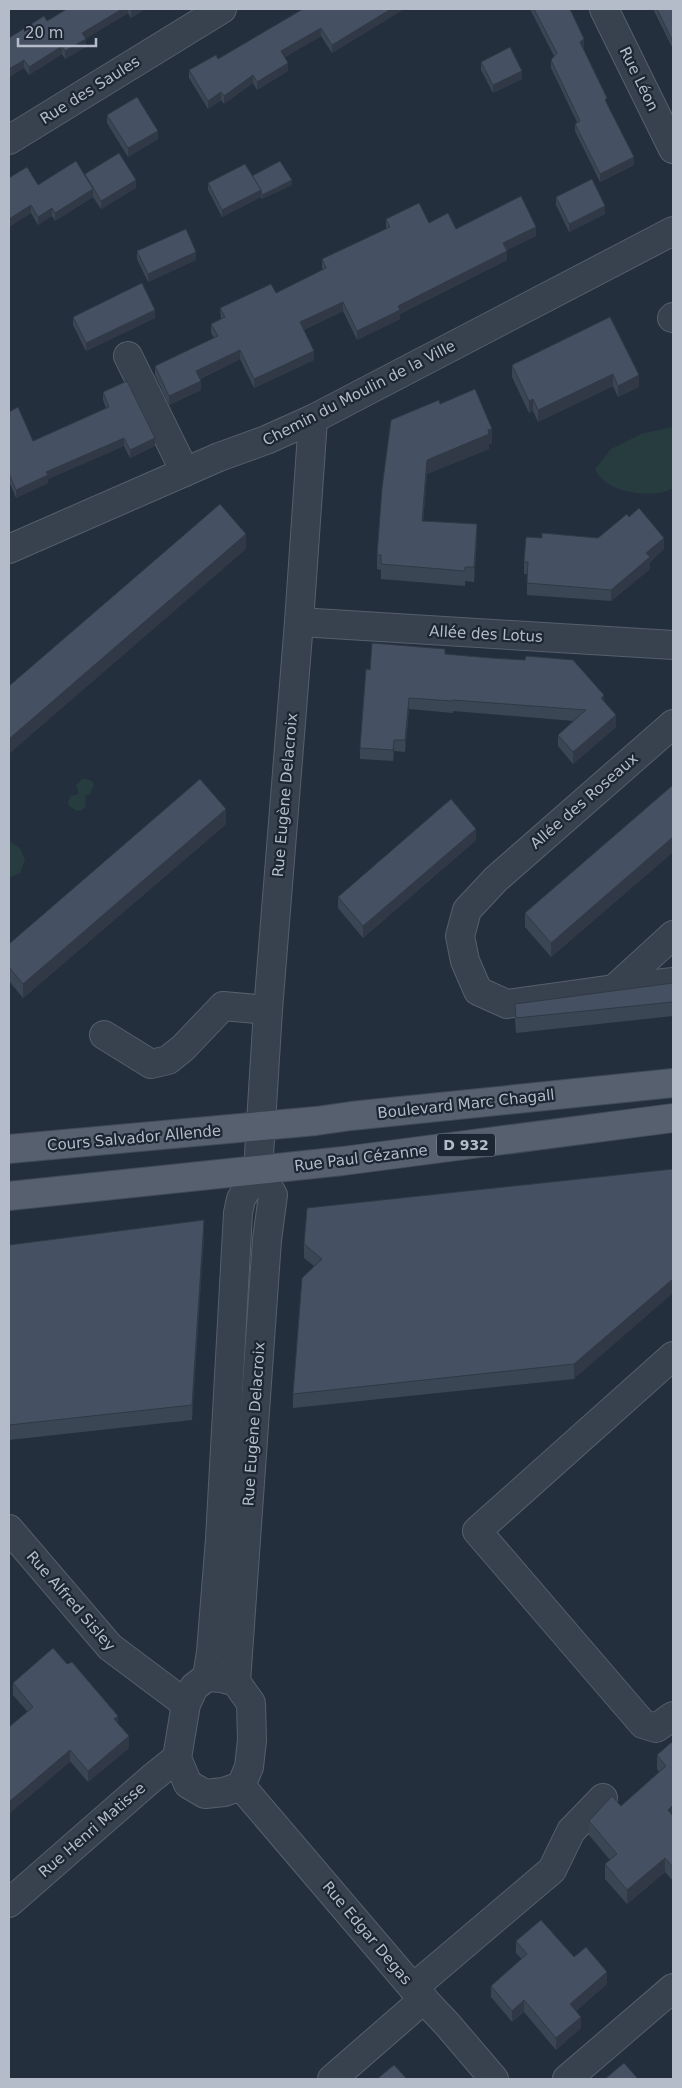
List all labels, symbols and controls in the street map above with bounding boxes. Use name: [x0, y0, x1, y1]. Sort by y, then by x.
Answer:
scale bar: [18, 15, 95, 47]
text: 20 m: [25, 24, 63, 42]
street label: Rue Léon: [616, 44, 662, 114]
street label: Rue des Saules: [37, 52, 143, 128]
street label: Chemin du Moulin de la Ville: [260, 336, 458, 450]
street label: Allée des Lotus: [429, 622, 543, 646]
street label: Rue Eugène Delacroix: [269, 712, 301, 878]
street label: Allée des Roseaux: [527, 749, 642, 853]
street label: Boulevard Marc Chagall: [377, 1086, 555, 1122]
street label: Cours Salvador Allende: [46, 1121, 222, 1155]
road number: D 932: [437, 1134, 495, 1156]
street label: Rue Paul Cézanne: [293, 1141, 429, 1175]
street label: Rue Eugène Delacroix: [239, 1341, 269, 1507]
street label: Rue Alfred Sisley: [23, 1548, 119, 1655]
street label: Rue Henri Matisse: [35, 1779, 149, 1881]
street label: Rue Edgar Degas: [319, 1878, 416, 1988]

